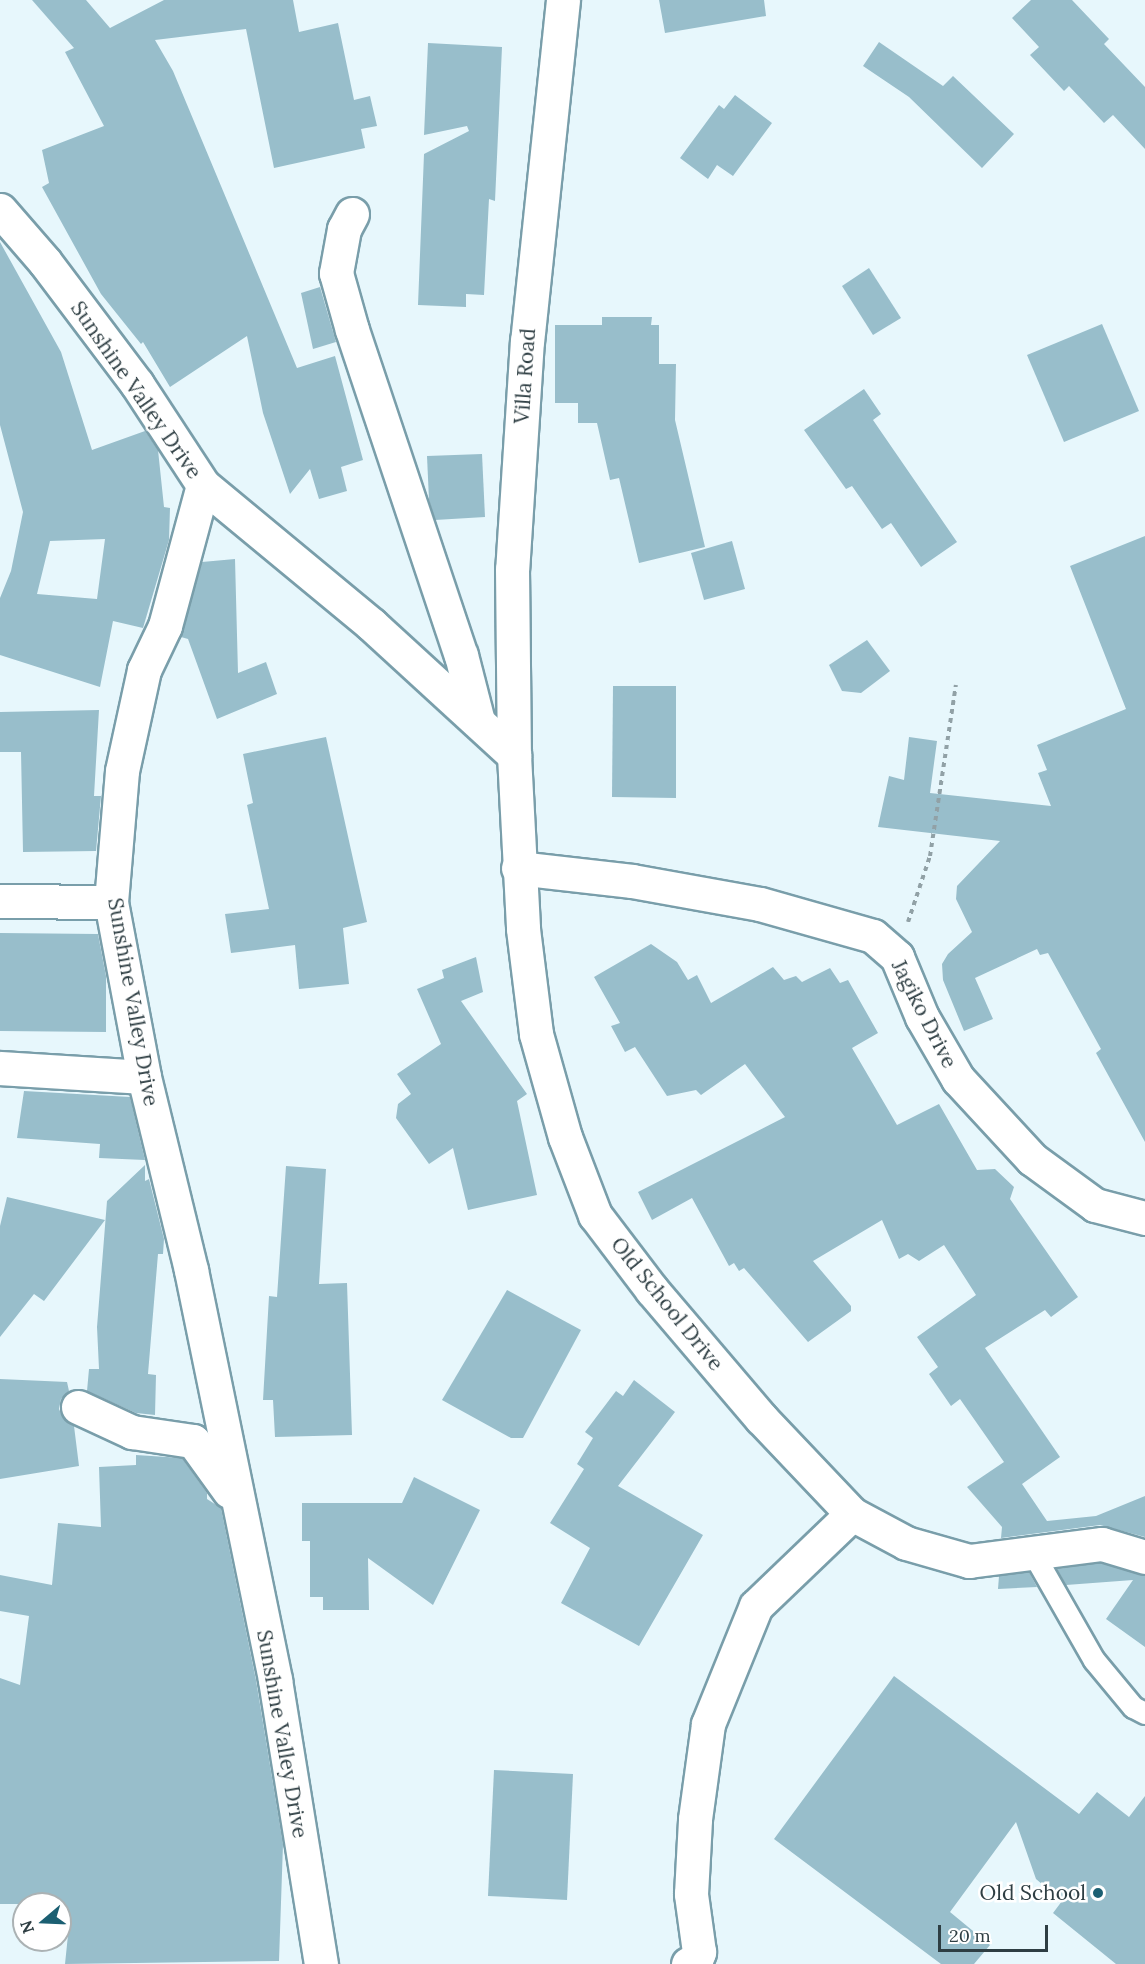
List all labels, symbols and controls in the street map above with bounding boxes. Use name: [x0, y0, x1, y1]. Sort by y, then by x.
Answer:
street label: Sunshine Valley Drive: [65, 296, 207, 484]
street label: Villa Road: [509, 327, 541, 425]
street label: Sunshine Valley Drive: [102, 896, 164, 1108]
street label: Jagiko Drive: [886, 956, 962, 1072]
street label: Old School Drive: [605, 1232, 729, 1376]
street label: Sunshine Valley Drive: [251, 1628, 313, 1840]
place label: Old School: [980, 1880, 1086, 1906]
marker: Old School: [1091, 1886, 1105, 1900]
north arrow: [12, 1892, 72, 1952]
scale bar: [941, 1913, 1050, 1951]
text: N: [15, 1918, 38, 1936]
text: 20 m: [949, 1924, 991, 1947]

